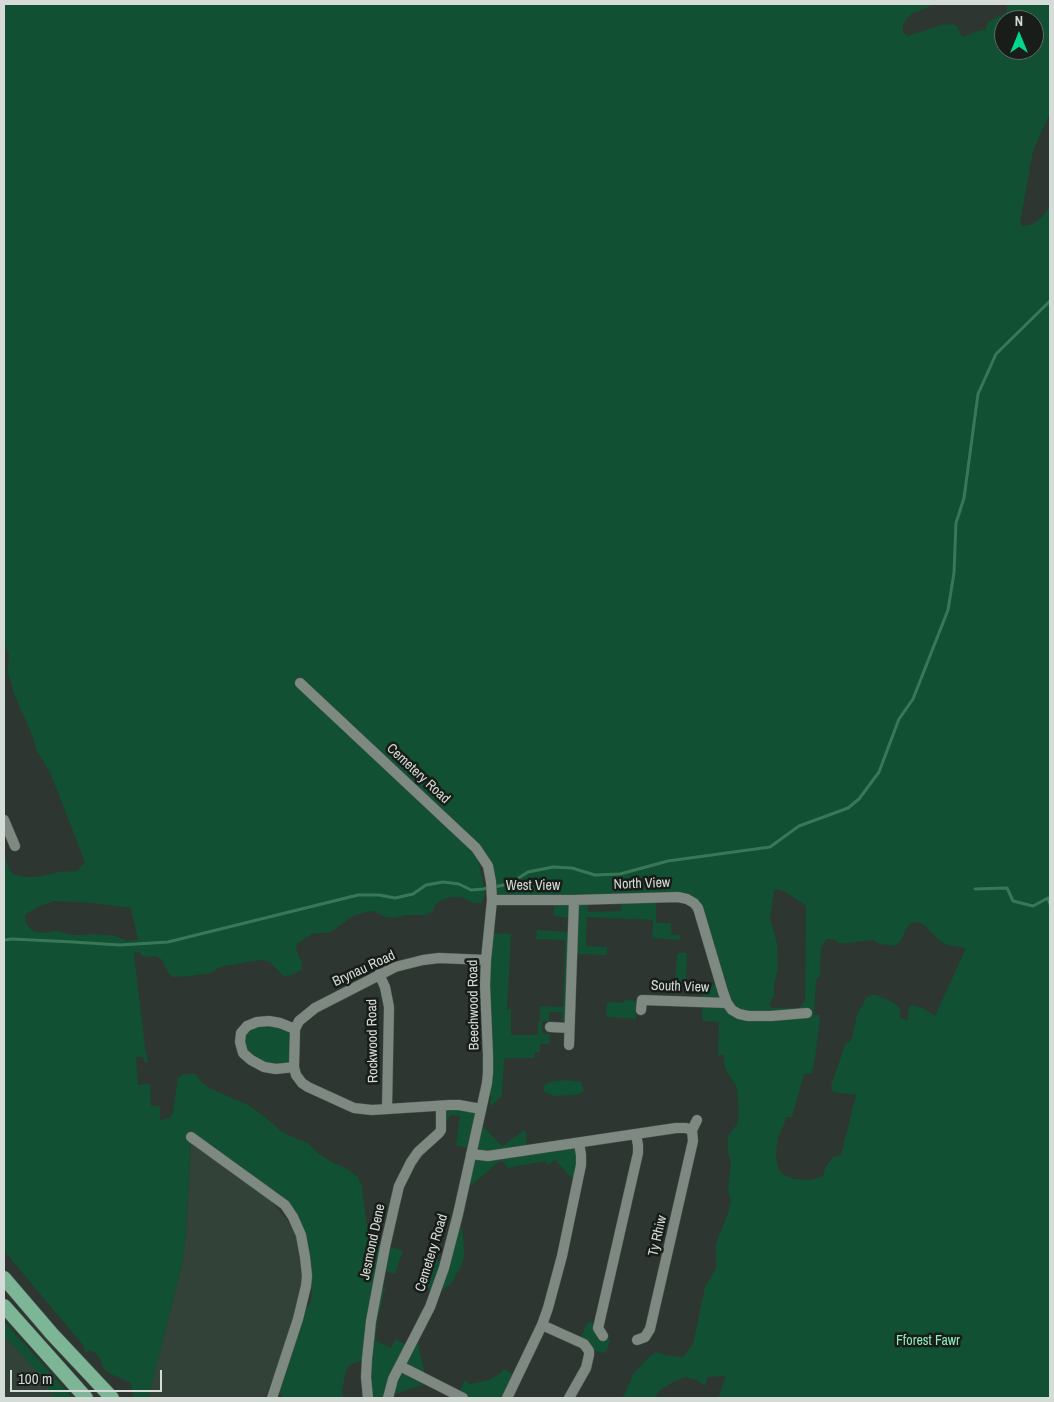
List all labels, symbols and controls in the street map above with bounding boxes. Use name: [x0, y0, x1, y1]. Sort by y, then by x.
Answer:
north arrow: [994, 10, 1044, 60]
text: N: [1015, 12, 1023, 30]
street label: Cemetery Road: [383, 740, 453, 808]
street label: North View: [613, 875, 671, 893]
street label: West View: [506, 878, 560, 894]
street label: Brynau Road: [330, 947, 398, 991]
street label: Beechwood Road: [465, 960, 483, 1050]
street label: South View: [650, 978, 710, 996]
street label: Rockwood Road: [364, 999, 382, 1083]
street label: Jesmond Dene: [357, 1202, 389, 1282]
street label: Cemetery Road: [412, 1212, 452, 1294]
street label: Ty Rhiw: [645, 1214, 671, 1258]
park label: Fforest Fawr: [896, 1333, 960, 1349]
scale bar: [12, 1360, 165, 1392]
text: 100 m: [18, 1368, 52, 1389]

